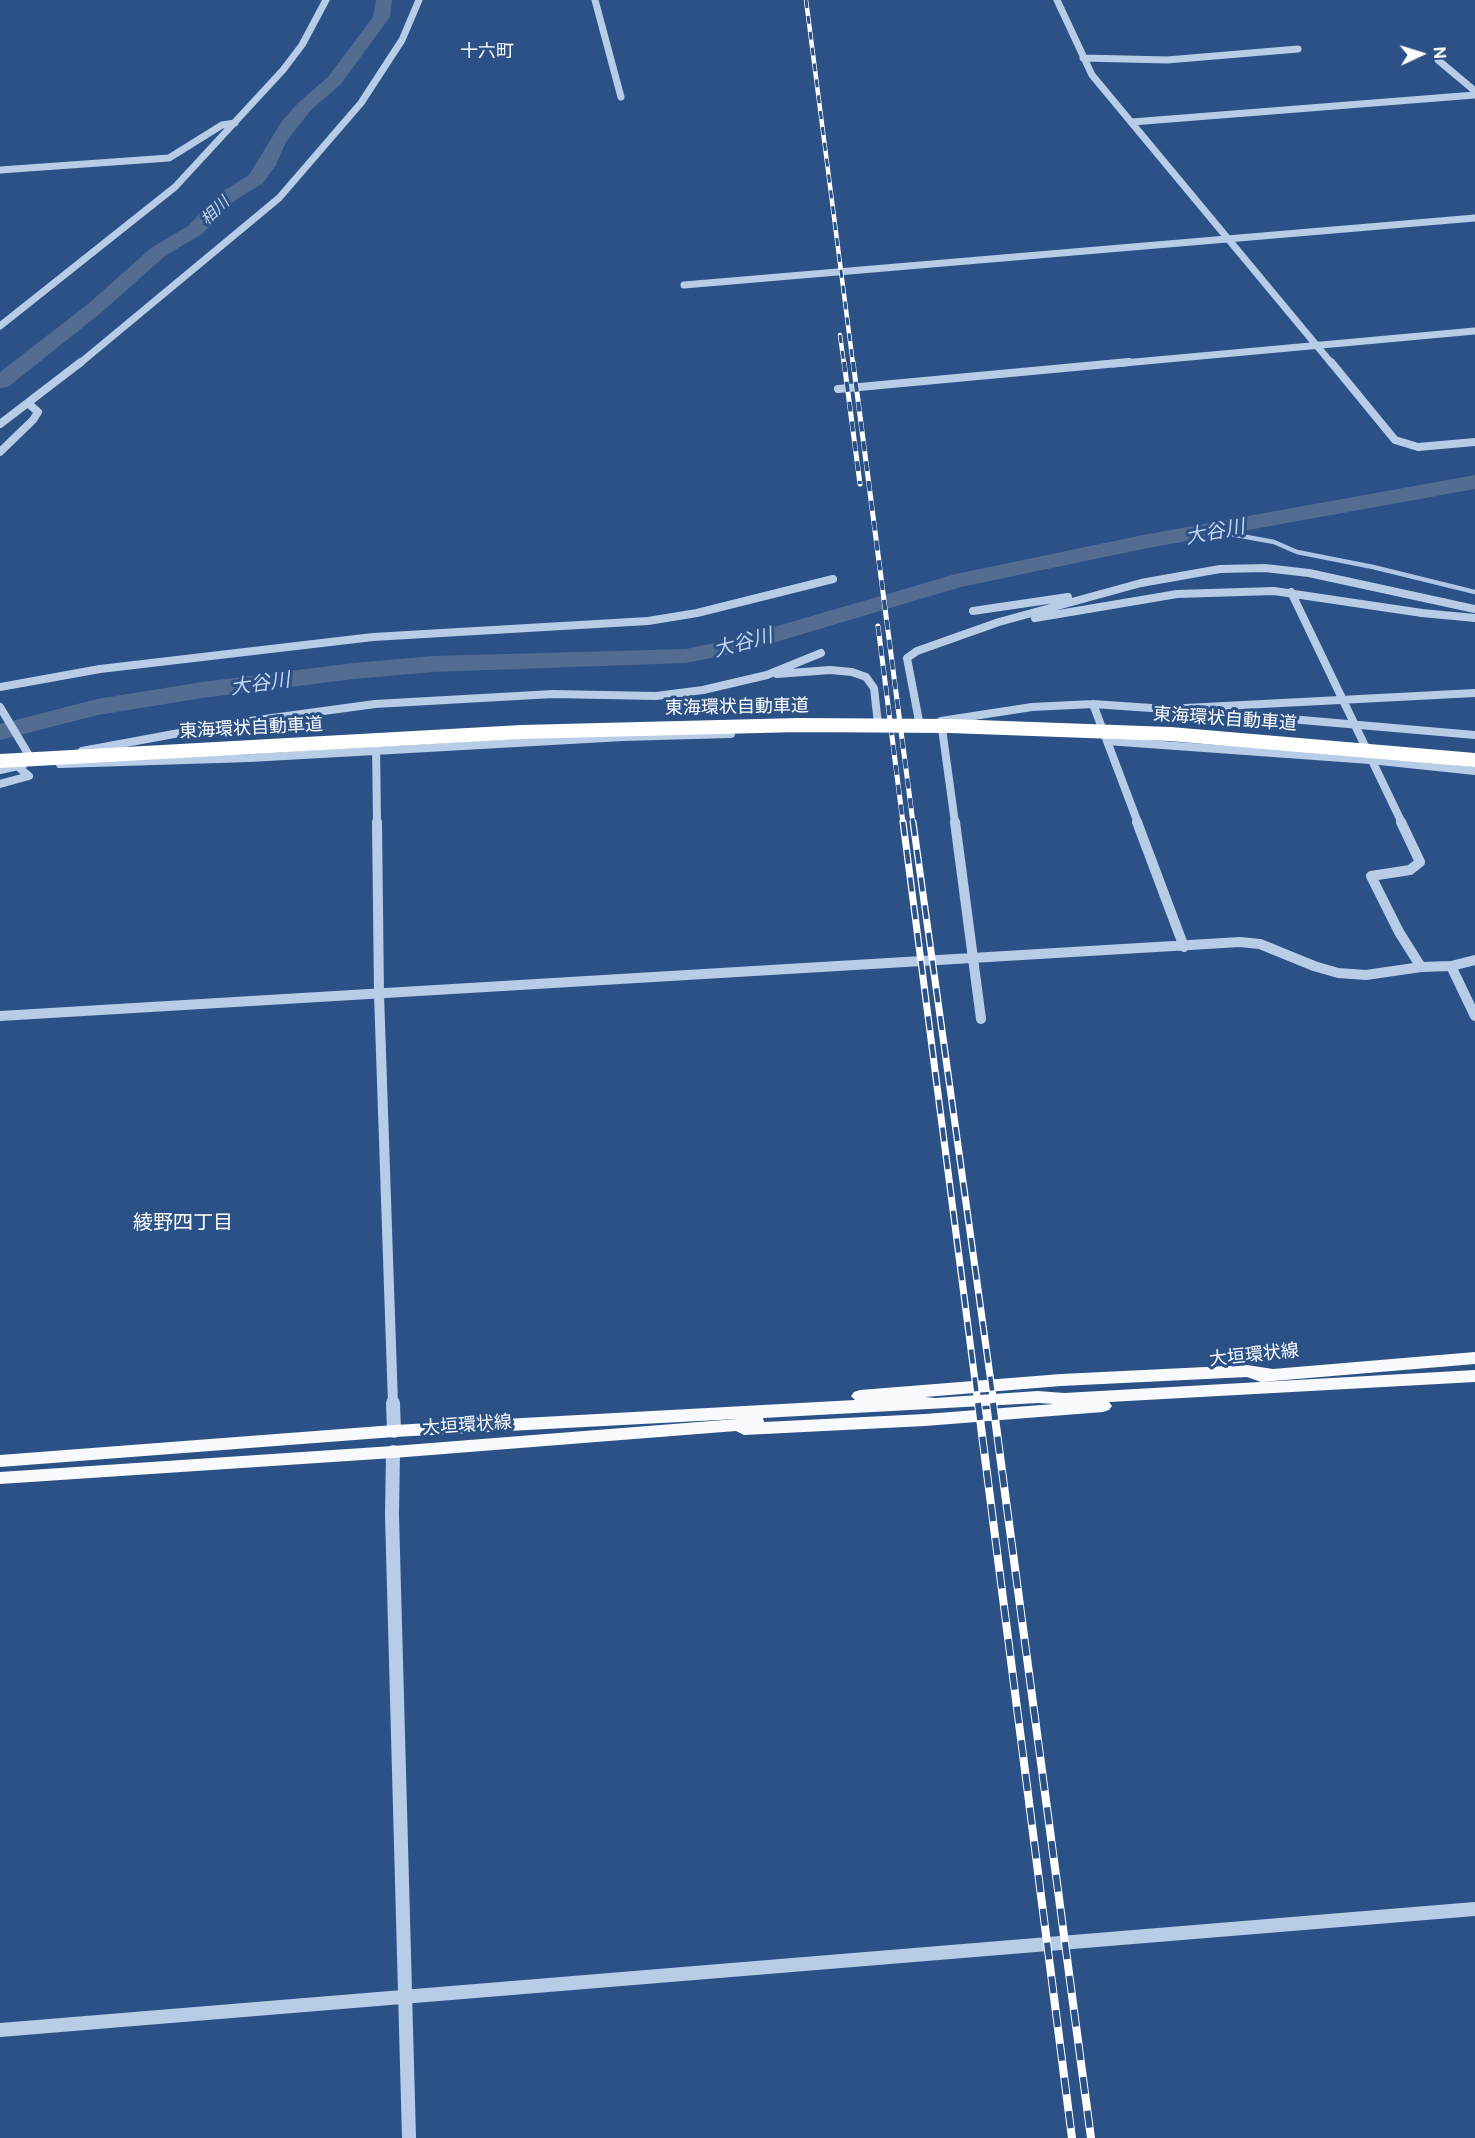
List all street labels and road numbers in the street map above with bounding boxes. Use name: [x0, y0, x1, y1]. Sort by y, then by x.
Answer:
street label: 東海環状自動車道: [665, 695, 809, 719]
street label: 東海環状自動車道: [1152, 703, 1298, 735]
street label: 東海環状自動車道: [179, 713, 323, 743]
street label: 大垣環状線: [1208, 1340, 1300, 1370]
street label: 大垣環状線: [421, 1411, 513, 1439]

